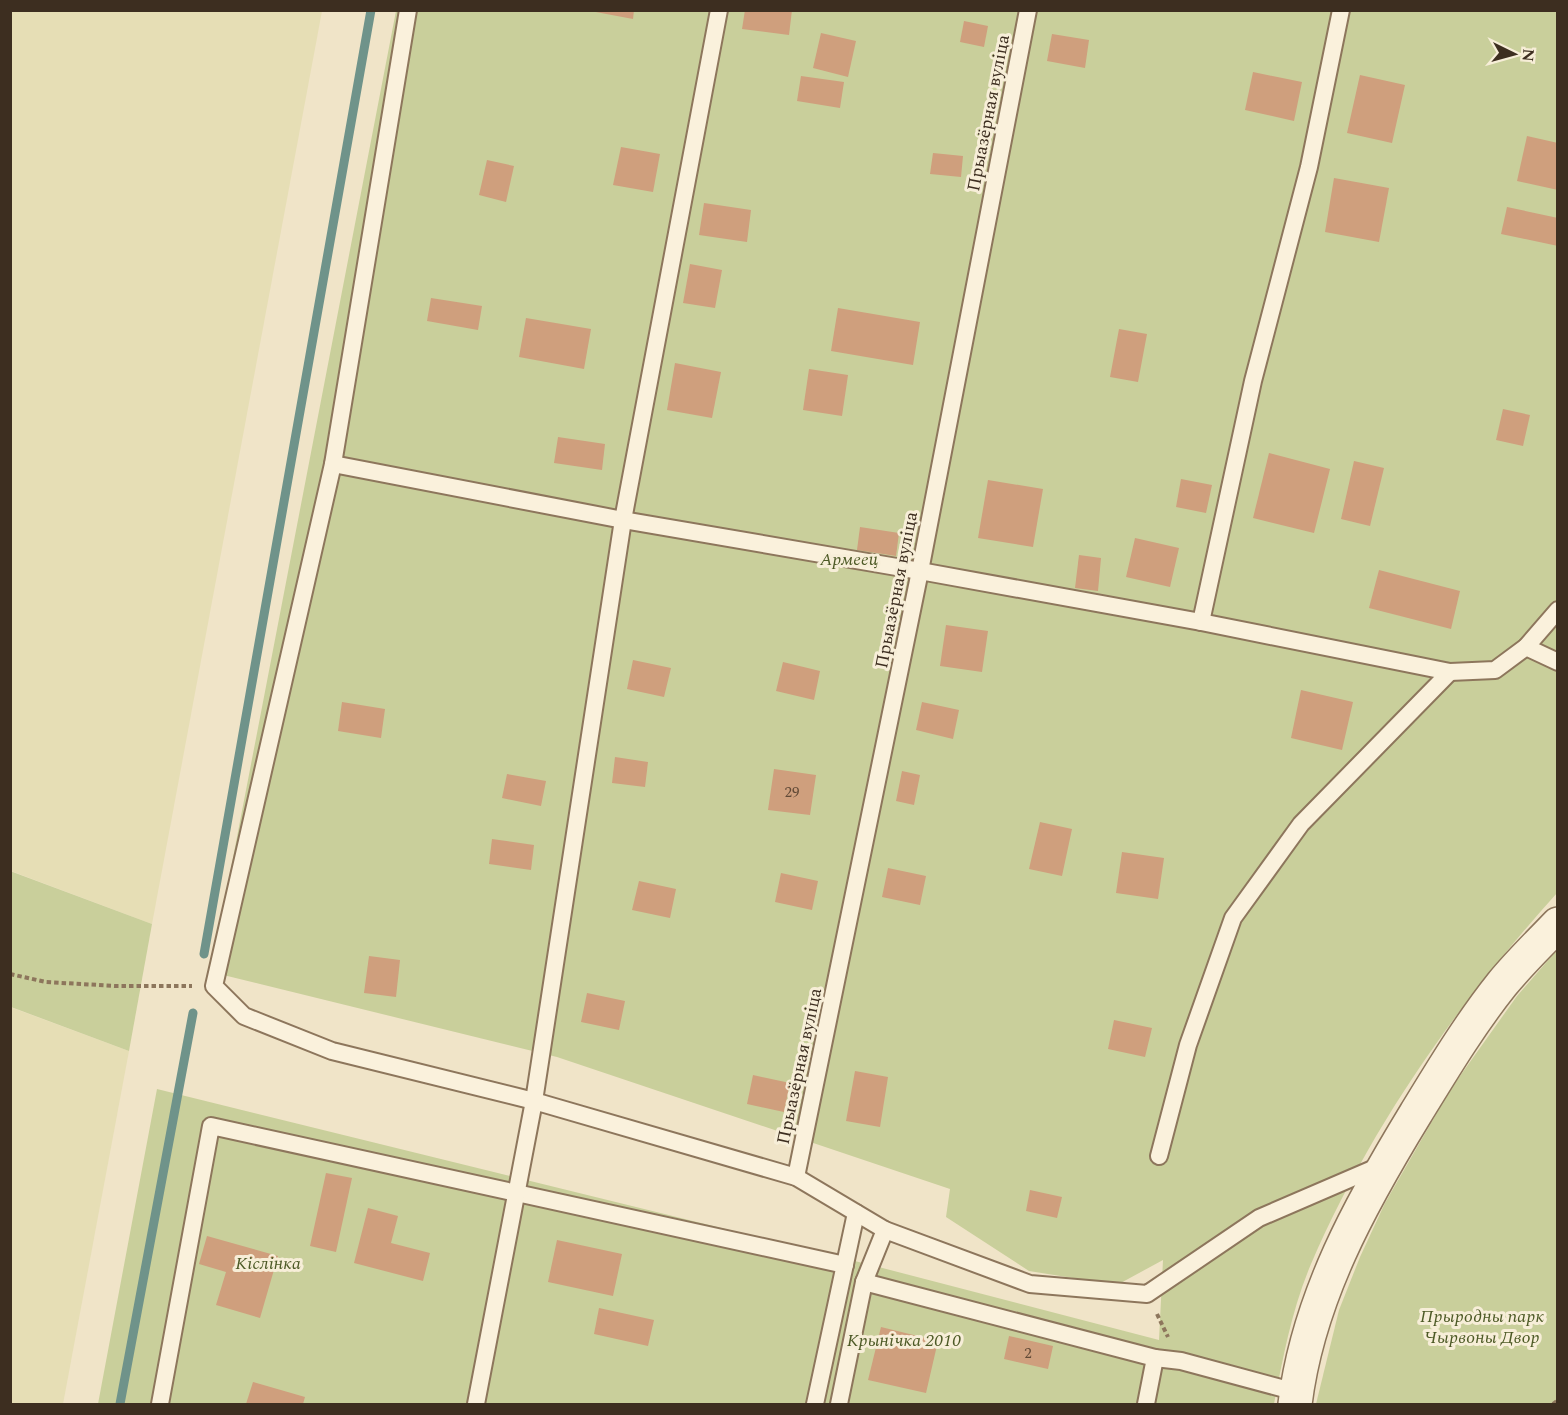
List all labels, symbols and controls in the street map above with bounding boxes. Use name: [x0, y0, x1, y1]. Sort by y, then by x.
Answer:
north arrow: [1484, 24, 1544, 84]
street label: Прыазёрная вуліца: [960, 32, 1017, 194]
text: N: [1515, 48, 1540, 63]
street label: Прыазёрная вуліца: [868, 509, 925, 671]
park label: Армеец: [819, 546, 878, 573]
house number: 29: [784, 781, 800, 804]
street label: Прыазёрная вуліца: [770, 985, 829, 1147]
park label: Кіслінка: [235, 1250, 301, 1277]
park label: Прыродны парк Чырвоны Двор: [1420, 1303, 1544, 1351]
park label: Крынічка 2010: [847, 1327, 961, 1354]
house number: 2: [1024, 1342, 1032, 1365]

